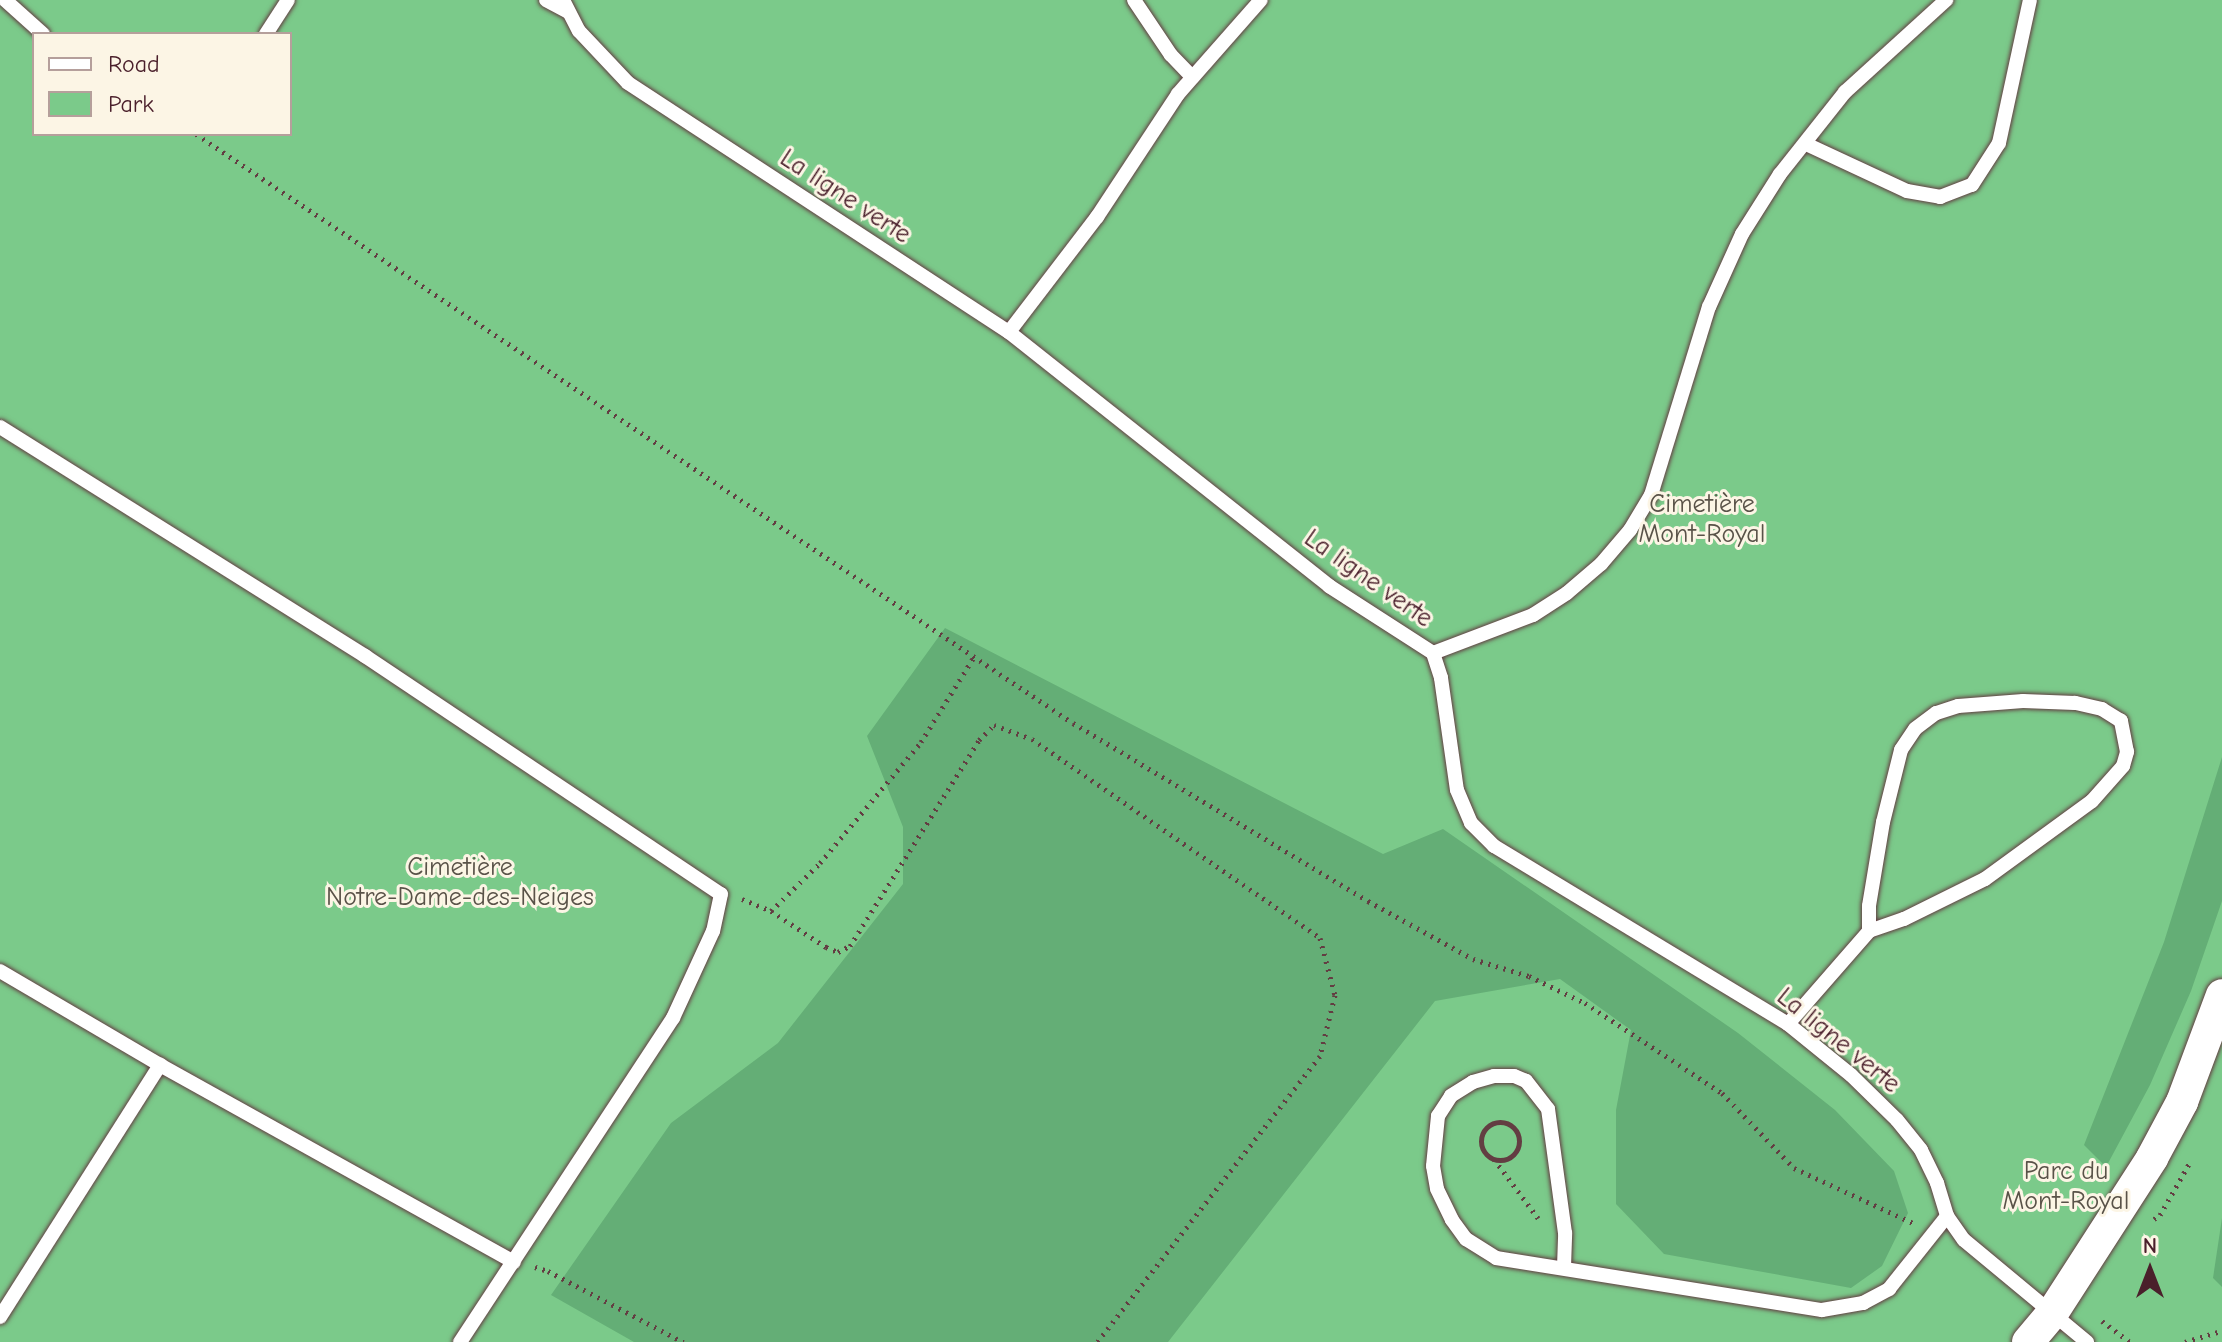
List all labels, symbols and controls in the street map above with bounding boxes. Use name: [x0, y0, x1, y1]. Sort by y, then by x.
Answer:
legend: [32, 32, 292, 136]
text: Road: [108, 50, 160, 78]
text: Park: [108, 90, 154, 118]
street label: La ligne verte: [774, 143, 916, 251]
park label: Cimetière Mont-Royal: [1639, 489, 1765, 550]
street label: La ligne verte: [1298, 523, 1438, 635]
park label: Cimetière Notre-Dame-des-Neiges: [326, 852, 594, 914]
street label: La ligne verte: [1770, 982, 1906, 1100]
park label: Parc du Mont-Royal: [2003, 1156, 2129, 1218]
north arrow: [2110, 1230, 2190, 1310]
text: N: [2143, 1233, 2157, 1259]

